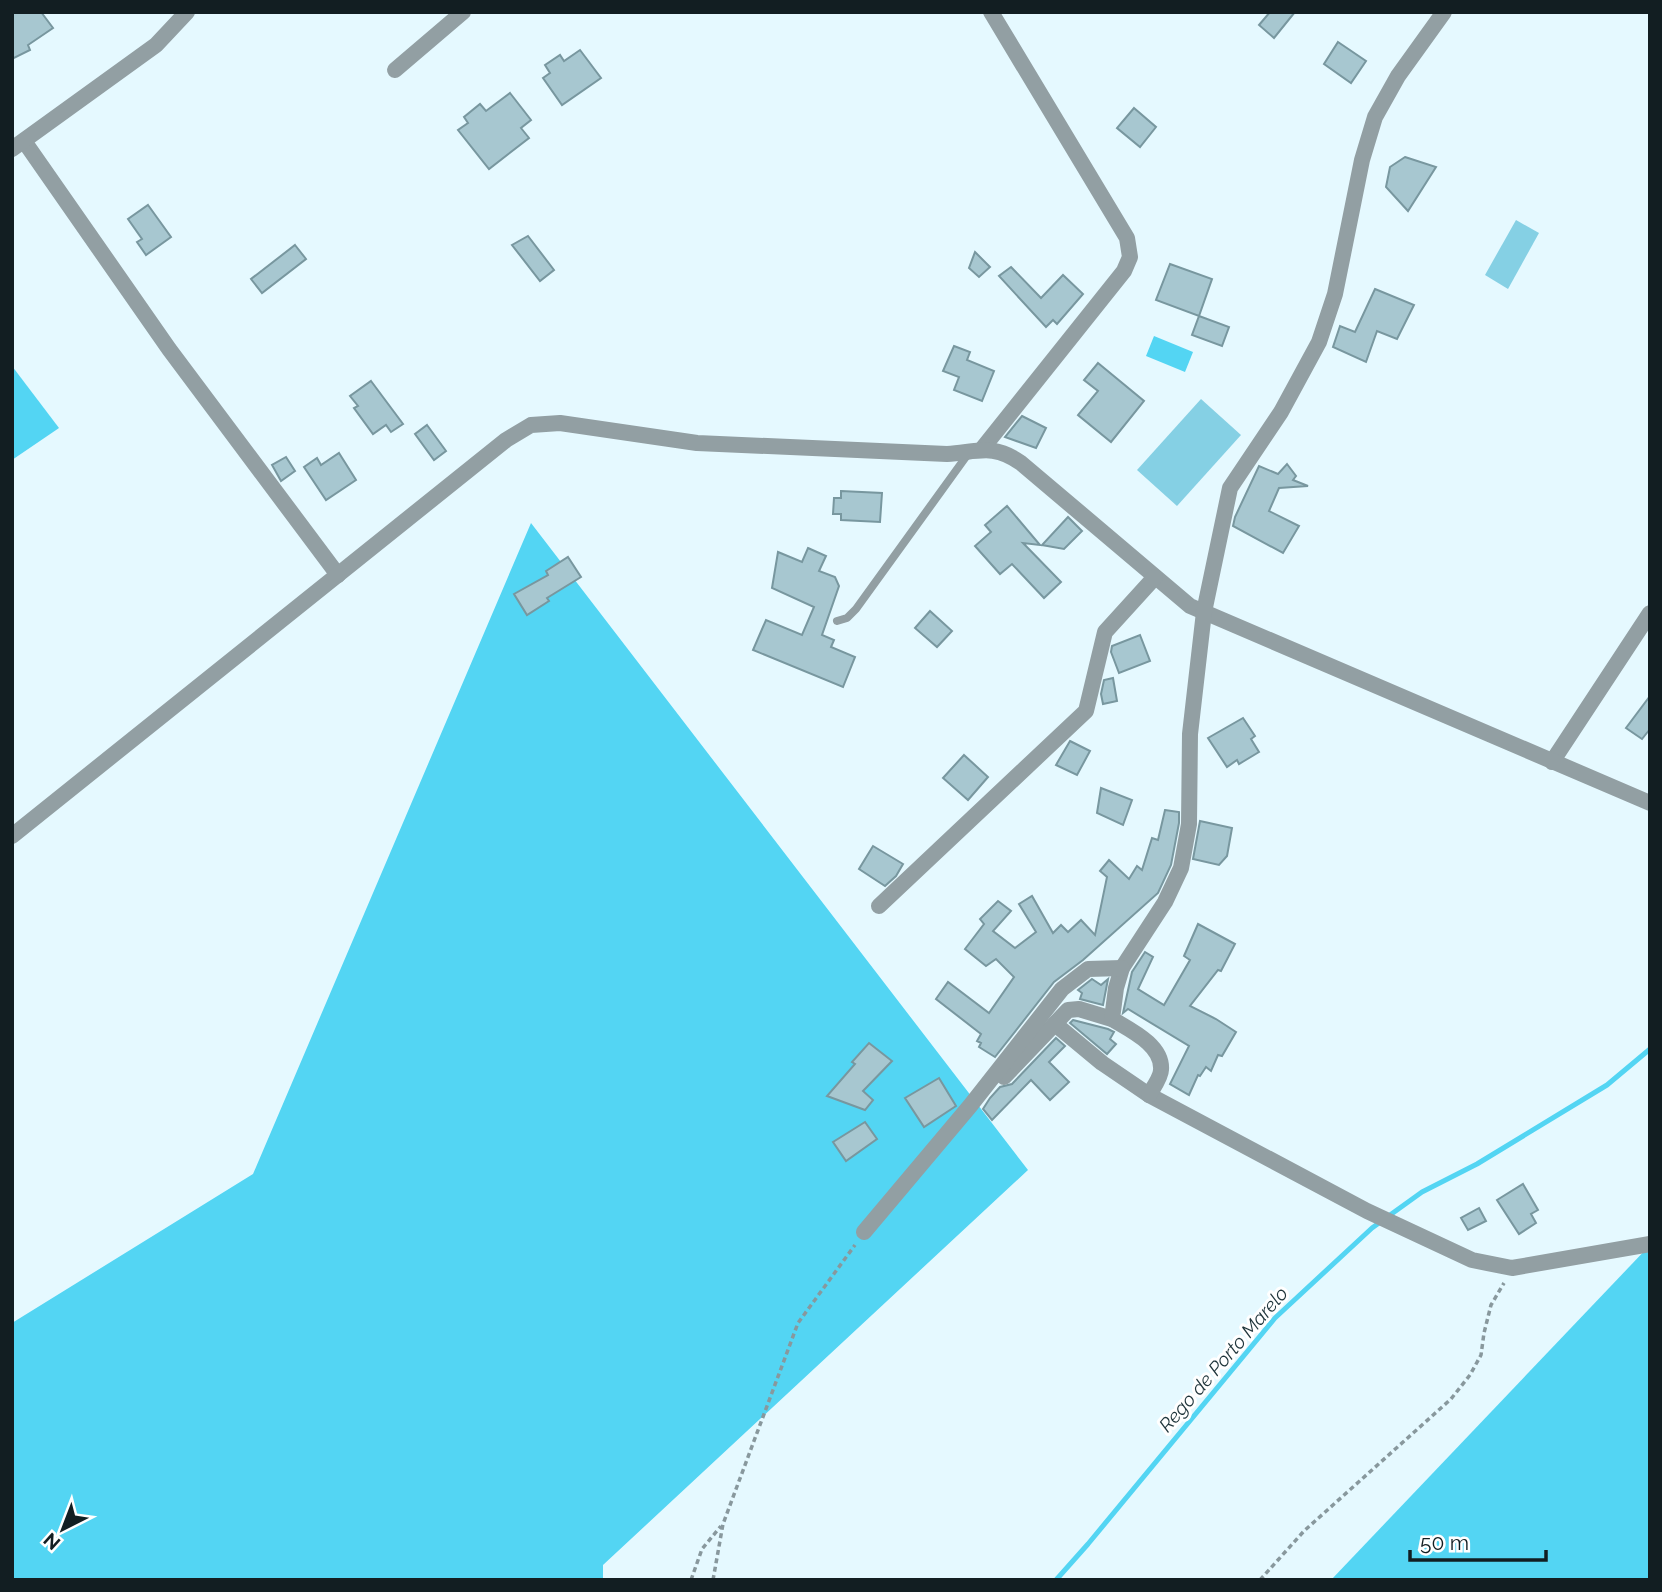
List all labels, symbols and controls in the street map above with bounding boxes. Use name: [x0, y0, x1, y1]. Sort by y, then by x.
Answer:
water label: Rego de Porto Marelo: [1154, 1282, 1292, 1436]
north arrow: [28, 1494, 98, 1564]
scale bar: [1410, 1518, 1546, 1562]
text: N: [39, 1529, 64, 1555]
text: 50 m: [1420, 1530, 1469, 1555]

